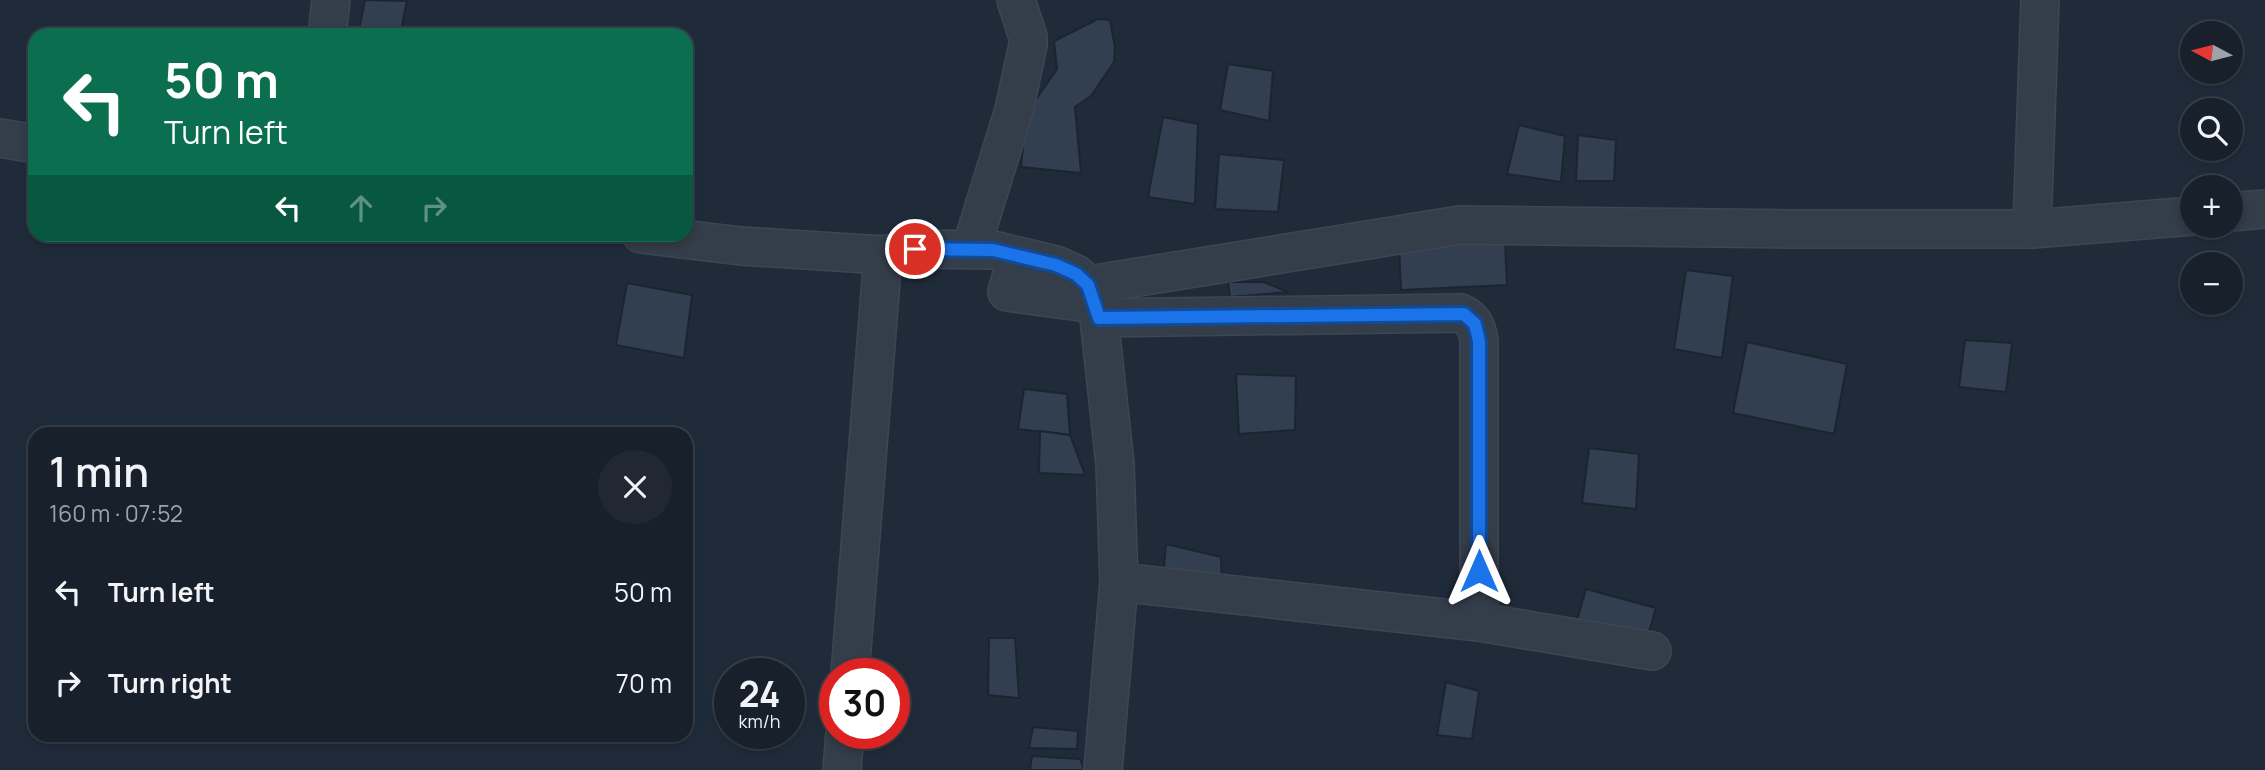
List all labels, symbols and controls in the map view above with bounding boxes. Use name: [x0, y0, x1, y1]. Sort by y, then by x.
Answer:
north arrow: [2180, 21, 2244, 84]
map controls: [2180, 21, 2243, 315]
text: 50 m: [164, 46, 279, 113]
icon: left: [49, 56, 140, 147]
button: search: [2180, 98, 2243, 161]
text: Turn left: [164, 110, 288, 154]
button: +: [2180, 175, 2243, 238]
icon: left: [269, 189, 307, 227]
icon: ahead: [342, 189, 380, 227]
icon: right: [415, 189, 453, 227]
pin: [885, 219, 945, 279]
icon: arrive: [896, 230, 934, 268]
button: −: [2180, 252, 2243, 315]
text: 1 min: [49, 442, 149, 500]
button: close: [598, 450, 672, 524]
text: 160 m · 07:52: [49, 497, 183, 529]
position arrow: [1442, 534, 1516, 608]
icon: left: [49, 573, 87, 611]
text: Turn left: [108, 574, 215, 610]
text: 50 m: [614, 574, 672, 610]
speed limit sign: 30: [819, 658, 910, 749]
icon: right: [49, 664, 87, 702]
text: Turn right: [108, 665, 232, 701]
text: 70 m: [616, 665, 672, 701]
text: 24: [739, 670, 780, 718]
text: km/h: [739, 709, 780, 733]

